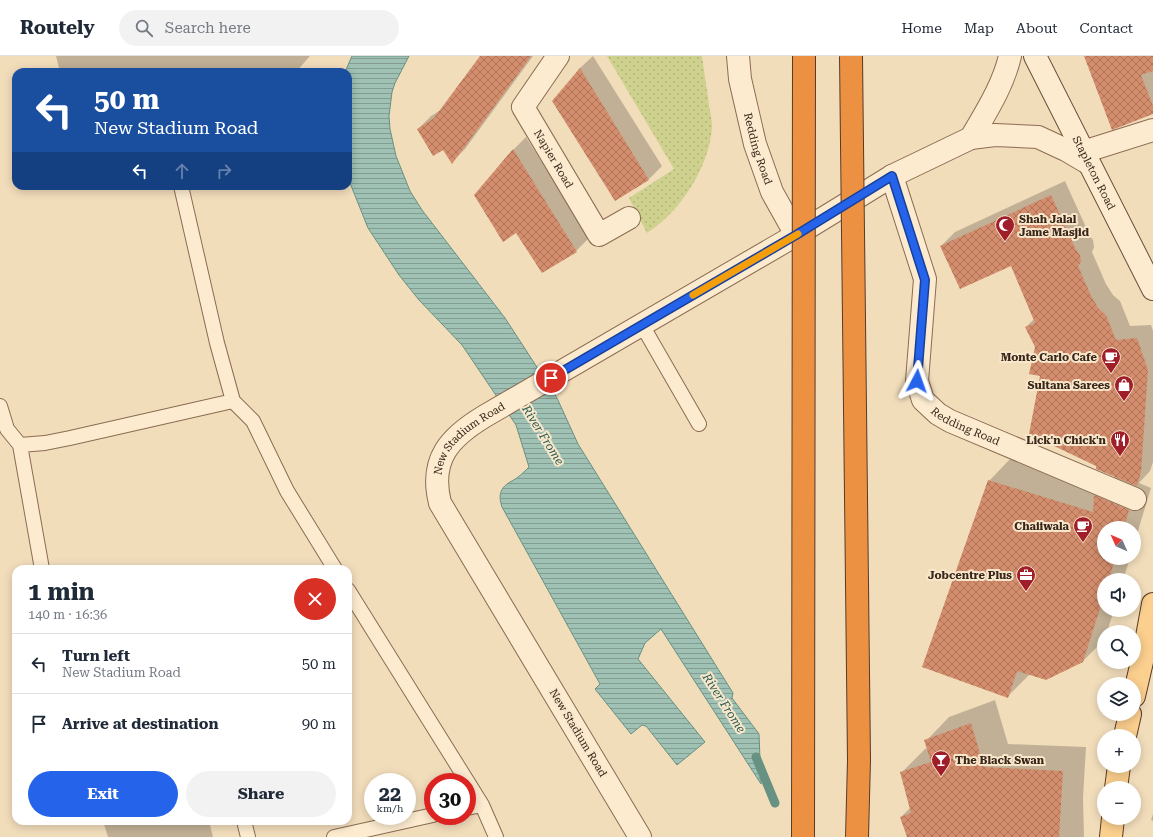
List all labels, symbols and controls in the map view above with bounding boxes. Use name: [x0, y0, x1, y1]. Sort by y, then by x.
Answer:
search box: [119, 10, 399, 46]
text: Routely: [20, 16, 95, 39]
icon: search: [133, 17, 155, 39]
text: Search here: [165, 19, 251, 37]
text: Home: [901, 20, 942, 36]
text: Map: [964, 20, 994, 36]
text: About: [1016, 20, 1058, 36]
text: Contact: [1080, 20, 1133, 36]
text: 50 m: [94, 83, 159, 116]
icon: left: [28, 84, 80, 136]
street label: Redding Road: [741, 111, 775, 186]
text: New Stadium Road: [94, 117, 258, 138]
street label: Napier Road: [531, 127, 576, 190]
street label: Stapleton Road: [1070, 134, 1118, 212]
icon: left: [129, 160, 151, 182]
icon: ahead: [171, 160, 193, 182]
icon: right: [213, 160, 235, 182]
place label: Shah Jalal Jame Masjid: [1019, 213, 1090, 239]
mosque icon: Shah Jalal Jame Masjid: [994, 214, 1016, 242]
cafe icon: Monte Carlo Cafe: [1100, 346, 1122, 374]
place label: Monte Carlo Cafe: [1001, 351, 1098, 364]
position arrow: [896, 360, 938, 402]
pin: [534, 361, 568, 395]
icon: arrive: [540, 367, 562, 389]
shop icon: Sultana Sarees: [1113, 374, 1135, 402]
place label: Sultana Sarees: [1028, 379, 1110, 392]
street label: New Stadium Road: [431, 399, 507, 476]
water label: River Frome: [519, 402, 567, 467]
street label: Redding Road: [928, 404, 1002, 448]
restaurant icon: Lick'n Chick'n: [1109, 429, 1131, 457]
place label: Lick'n Chick'n: [1026, 434, 1107, 447]
cafe icon: Chaiiwala: [1072, 515, 1094, 543]
place label: Chaiiwala: [1014, 520, 1070, 533]
north arrow: [1097, 521, 1141, 565]
map controls: [1097, 521, 1141, 825]
office icon: Jobcentre Plus: [1015, 564, 1037, 592]
place label: Jobcentre Plus: [928, 569, 1012, 582]
button: sound: [1097, 573, 1141, 617]
text: 1 min: [28, 578, 95, 606]
button: close: [294, 578, 336, 620]
text: 140 m · 16:36: [28, 607, 107, 622]
button: search: [1097, 625, 1141, 669]
text: Turn left: [62, 647, 130, 665]
icon: left: [28, 653, 50, 675]
text: 50 m: [302, 655, 336, 673]
text: New Stadium Road: [62, 665, 181, 680]
water label: River Frome: [699, 670, 748, 735]
button: layers: [1097, 677, 1141, 721]
street label: New Stadium Road: [547, 687, 609, 779]
icon: arrive: [28, 713, 50, 735]
text: Arrive at destination: [62, 715, 218, 733]
text: 90 m: [302, 715, 336, 733]
button: +: [1097, 729, 1141, 773]
bar icon: The Black Swan: [930, 749, 952, 777]
place label: The Black Swan: [955, 754, 1045, 767]
button: Exit: [28, 771, 178, 817]
button: Share: [186, 771, 336, 817]
speed limit sign: 30: [424, 773, 476, 825]
button: −: [1097, 781, 1141, 825]
text: 22: [379, 782, 401, 806]
text: km/h: [377, 803, 403, 814]

